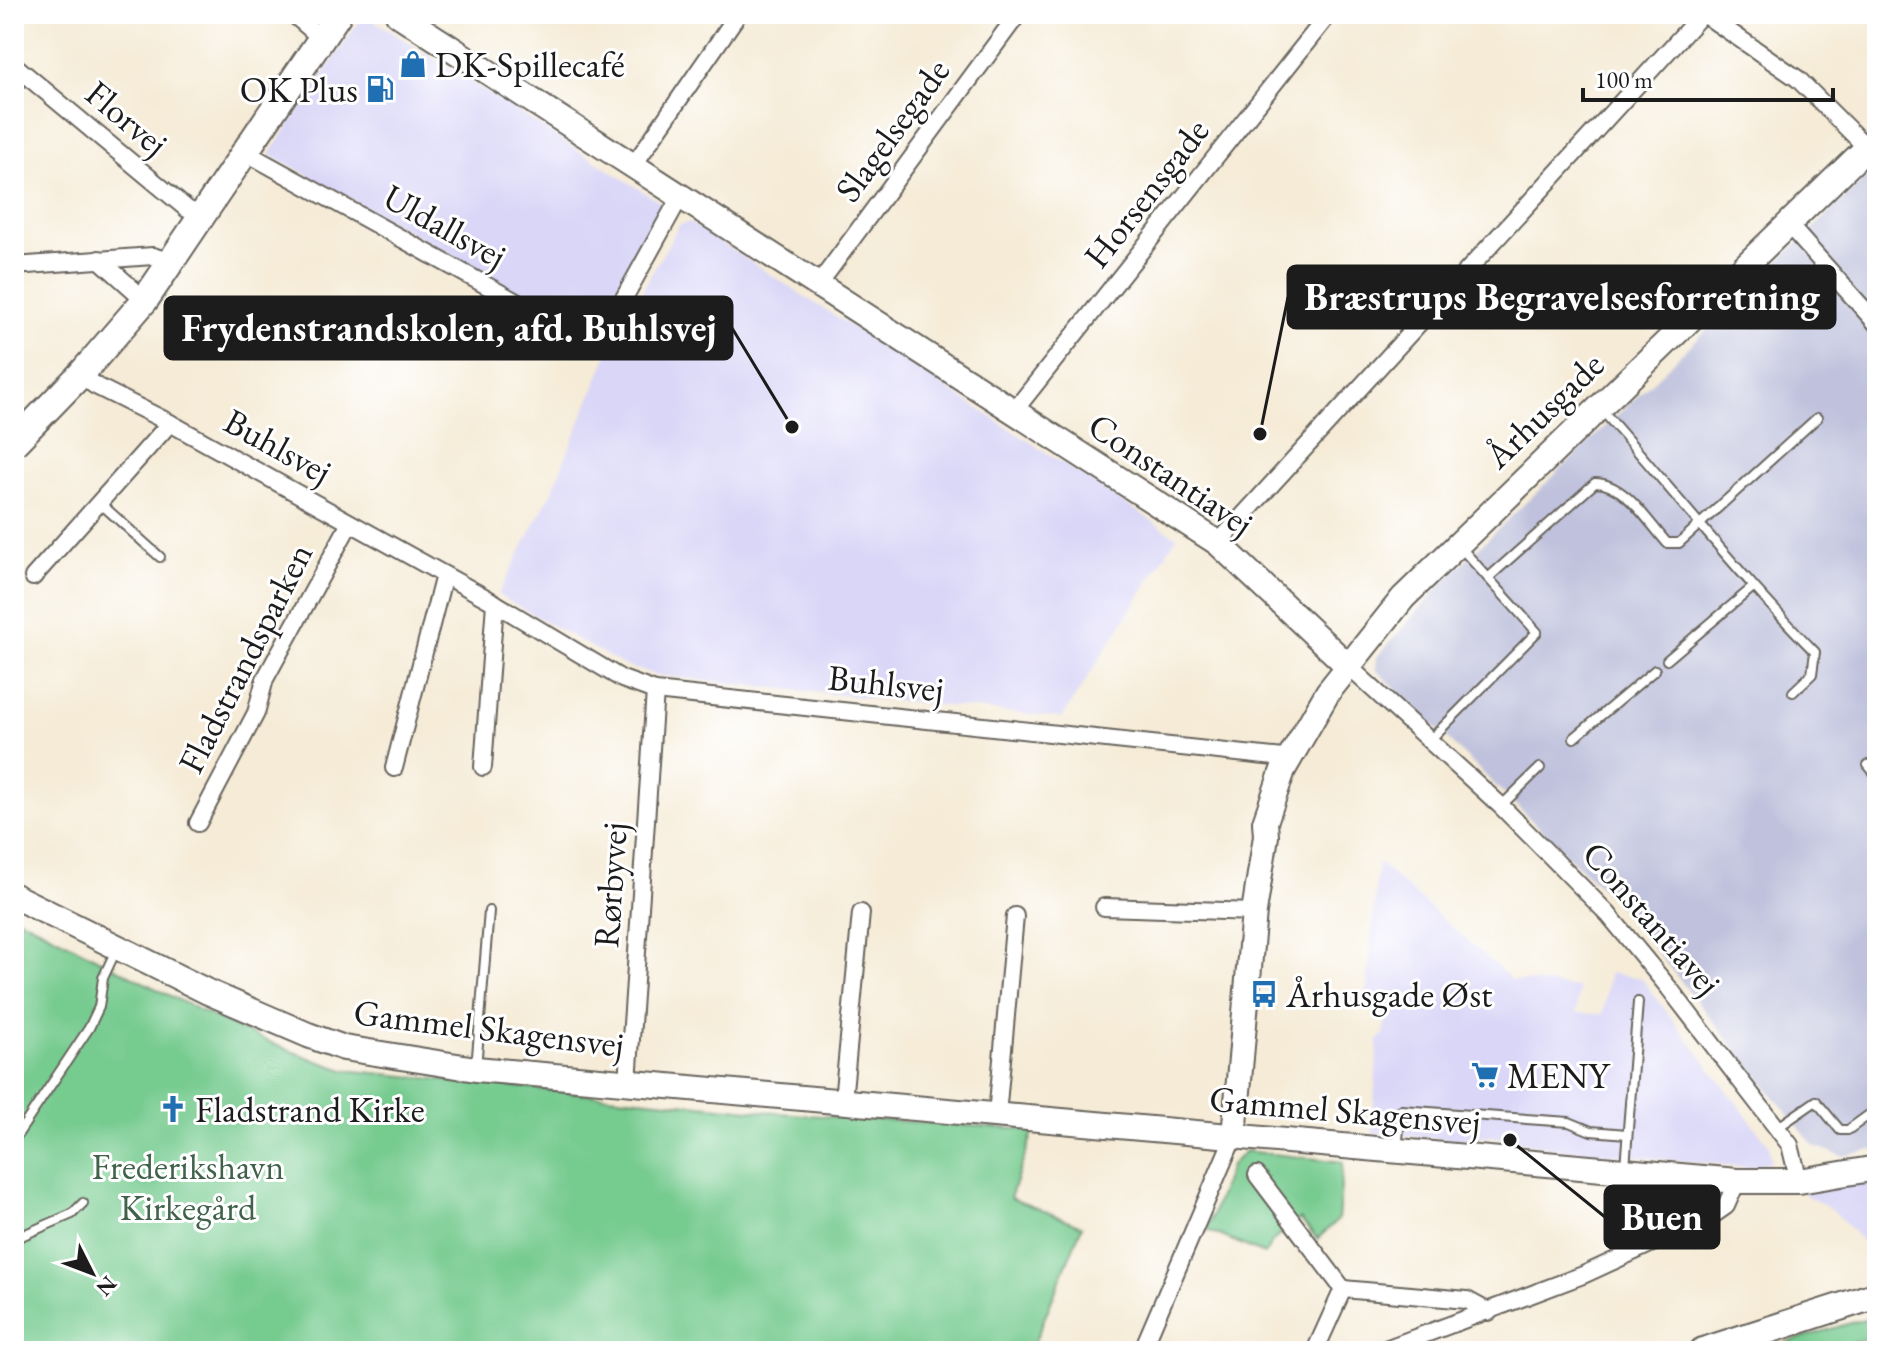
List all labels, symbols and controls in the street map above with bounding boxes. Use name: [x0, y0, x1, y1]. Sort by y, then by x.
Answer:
place label: DK-Spillecafé: [435, 41, 625, 88]
shop icon: DK-Spillecafé: [398, 49, 428, 79]
street label: Slagelsegade: [824, 49, 960, 211]
scale bar: [1583, 52, 1833, 102]
text: 100 m: [1595, 64, 1653, 95]
place label: OK Plus: [240, 66, 358, 113]
street label: Florvej: [76, 70, 178, 166]
fuel station icon: OK Plus: [365, 74, 395, 104]
street label: Horsensgade: [1073, 109, 1219, 277]
street label: Uldallsvej: [375, 173, 515, 279]
callout: Bræstrups Begravelsesforretning: [1288, 266, 1835, 328]
text: Bræstrups Begravelsesforretning: [1304, 272, 1821, 321]
callout: Frydenstrandskolen, afd. Buhlsvej: [165, 297, 732, 359]
text: Frydenstrandskolen, afd. Buhlsvej: [181, 303, 717, 352]
street label: Århusgade: [1474, 342, 1614, 479]
street label: Buhlsvej: [216, 397, 340, 495]
street label: Constantiavej: [1079, 402, 1263, 546]
street label: Fladstrandsparken: [167, 535, 323, 781]
street label: Buhlsvej: [826, 654, 946, 712]
street label: Rørbyvej: [582, 821, 638, 949]
street label: Constantiavej: [1572, 831, 1732, 1005]
place label: Århusgade Øst: [1285, 971, 1493, 1018]
bus stop icon: Århusgade Øst: [1249, 979, 1279, 1009]
street label: Gammel Skagensvej: [351, 988, 627, 1068]
place label: MENY: [1507, 1052, 1611, 1099]
supermarket icon: MENY: [1470, 1060, 1500, 1090]
street label: Gammel Skagensvej: [1208, 1075, 1482, 1145]
place label: Fladstrand Kirke: [195, 1086, 425, 1133]
church icon: Fladstrand Kirke: [158, 1094, 188, 1124]
park label: Frederikshavn Kirkegård: [92, 1143, 284, 1231]
callout: Buen: [1605, 1186, 1719, 1248]
text: Buen: [1621, 1192, 1703, 1241]
north arrow: [52, 1233, 132, 1313]
text: N: [90, 1270, 123, 1303]

